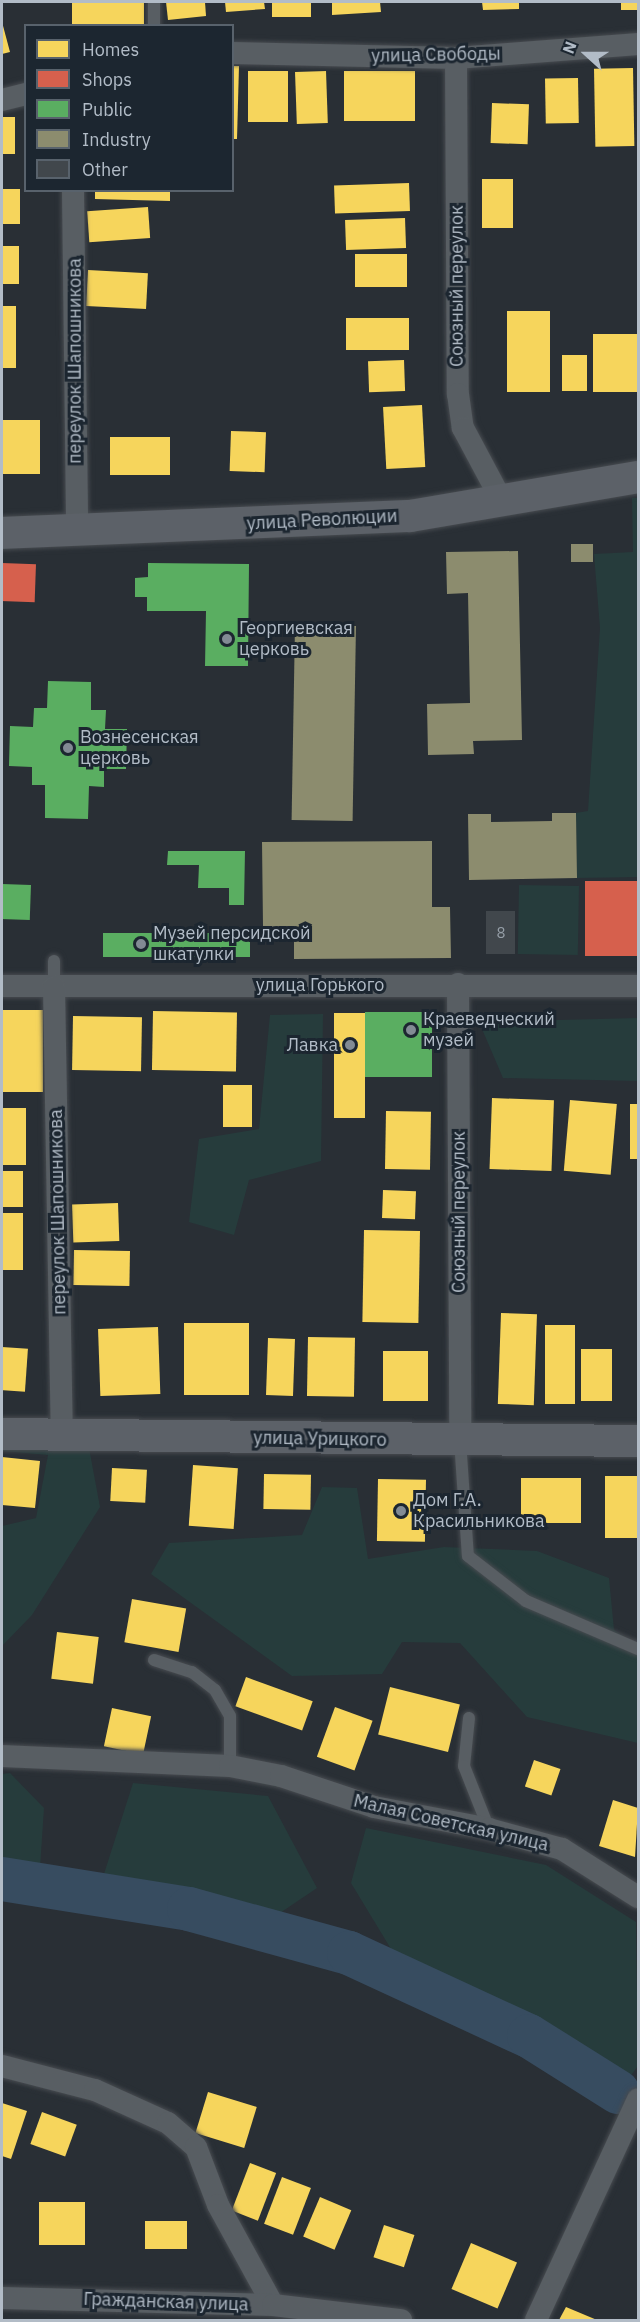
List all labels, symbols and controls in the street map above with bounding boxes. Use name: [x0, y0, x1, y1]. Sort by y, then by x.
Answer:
legend: [24, 24, 234, 192]
north arrow: [556, 24, 616, 84]
text: Homes: [82, 38, 139, 61]
text: N: [558, 39, 581, 57]
street label: улица Свободы: [371, 43, 501, 67]
text: Shops: [82, 68, 132, 91]
text: Public: [82, 98, 132, 121]
text: Industry: [82, 128, 151, 151]
text: Other: [82, 158, 128, 181]
street label: Союзный переулок: [446, 205, 468, 367]
street label: переулок Шапошникова: [64, 258, 86, 464]
street label: улица Революции: [246, 505, 398, 535]
place label: Георгиевская церковь: [239, 618, 353, 660]
marker: Георгиевская церковь: [220, 632, 234, 646]
place label: Вознесенская церковь: [80, 727, 199, 770]
marker: Вознесенская церковь: [61, 741, 75, 755]
place label: Музей персидской шкатулки: [153, 923, 311, 966]
house number: 8: [497, 924, 505, 942]
marker: Музей персидской шкатулки: [134, 937, 148, 951]
street label: улица Горького: [256, 974, 384, 996]
place label: Краеведческий музей: [423, 1009, 555, 1052]
marker: Краеведческий музей: [404, 1023, 418, 1037]
place label: Лавка: [287, 1034, 338, 1056]
marker: Лавка: [343, 1038, 357, 1052]
street label: переулок Шапошникова: [45, 1109, 71, 1315]
street label: Союзный переулок: [448, 1131, 470, 1293]
street label: улица Урицкого: [253, 1427, 387, 1451]
place label: Дом Г.А. Красильникова: [413, 1490, 545, 1532]
marker: Дом Г.А. Красильникова: [394, 1504, 408, 1518]
street label: Малая Советская улица: [351, 1790, 551, 1856]
street label: Гражданская улица: [83, 2288, 249, 2316]

